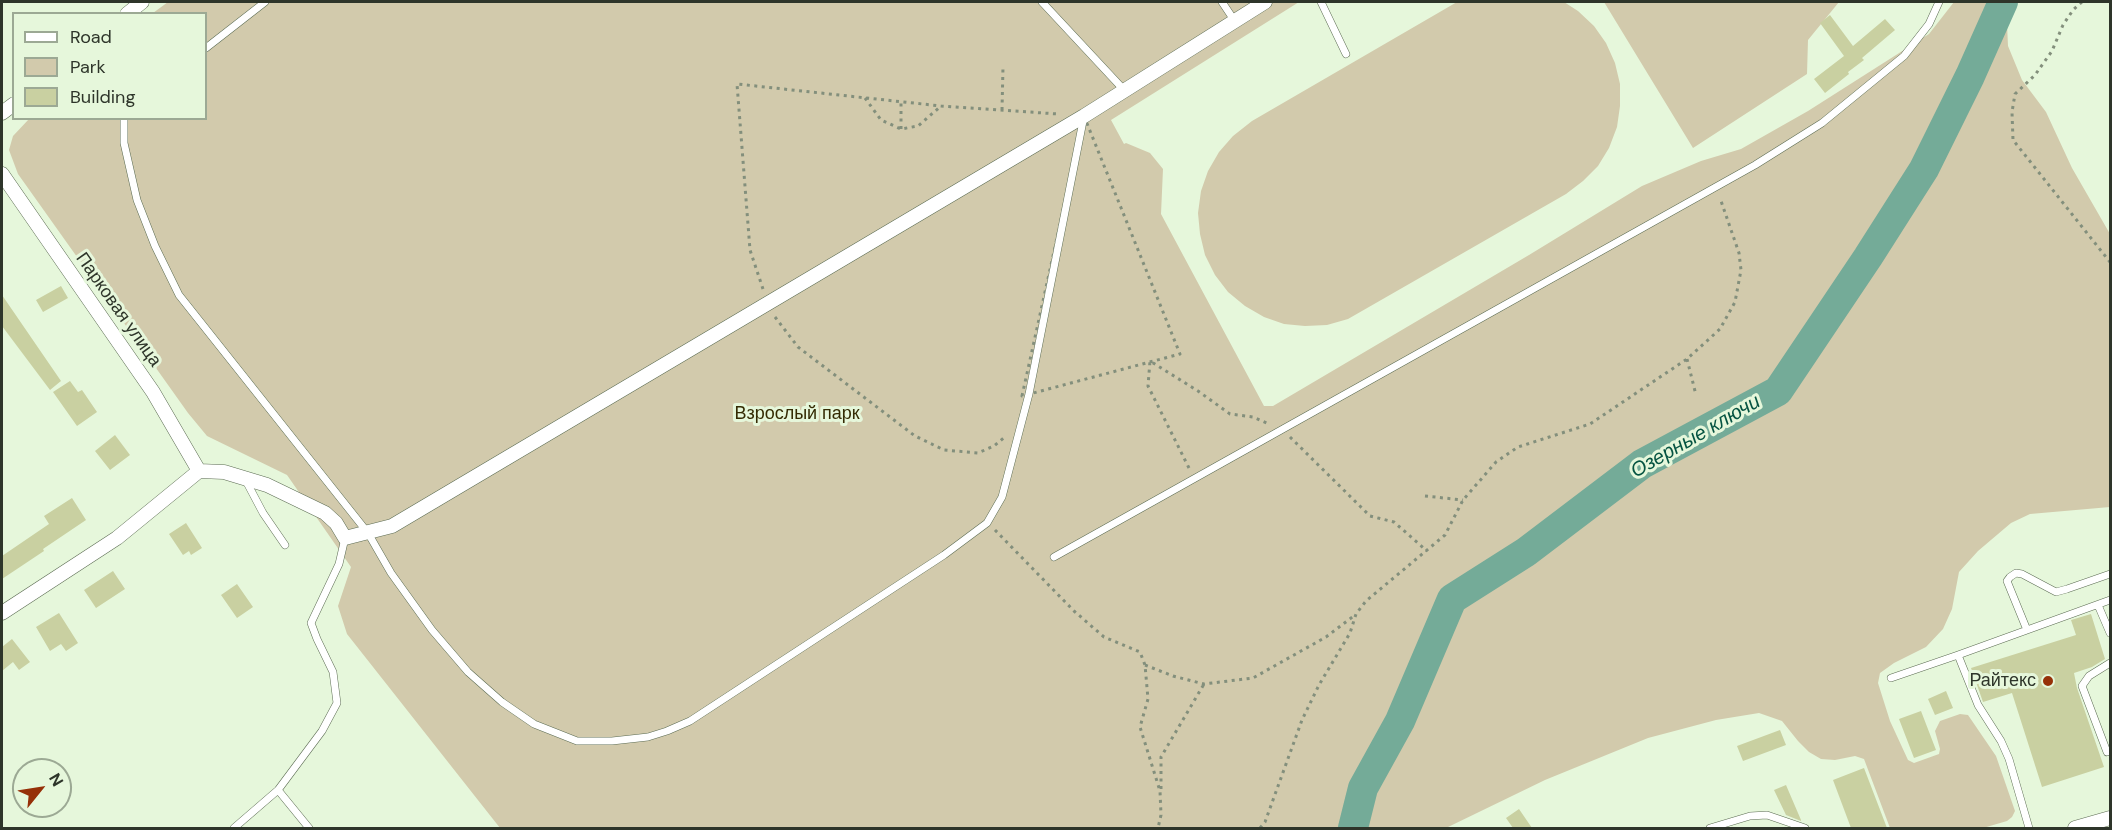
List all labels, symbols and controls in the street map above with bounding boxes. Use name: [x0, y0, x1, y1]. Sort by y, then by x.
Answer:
legend: [12, 12, 207, 120]
text: Road: [70, 25, 112, 49]
text: Park: [70, 55, 106, 79]
text: Building: [70, 85, 135, 109]
street label: Парковая улица: [71, 249, 165, 371]
water label: Озерные ключи: [1627, 390, 1765, 484]
park label: Взрослый парк: [734, 403, 860, 425]
place label: Райтекс: [1969, 670, 2036, 692]
marker: Райтекс: [2041, 674, 2055, 688]
north arrow: [12, 758, 72, 818]
text: N: [44, 769, 68, 790]

